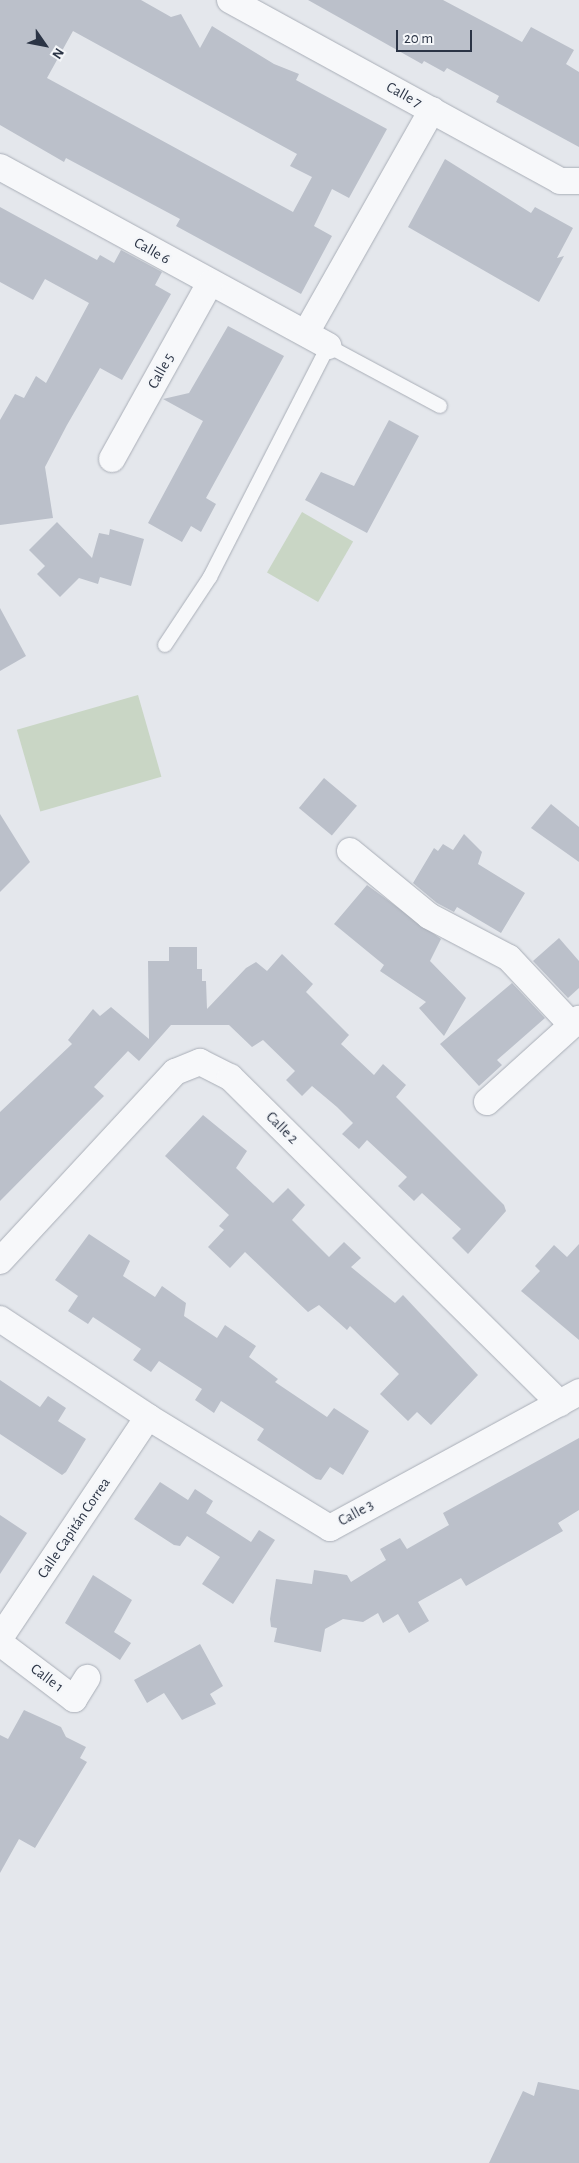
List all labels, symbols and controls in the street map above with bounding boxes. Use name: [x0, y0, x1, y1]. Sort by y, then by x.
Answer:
north arrow: [20, 20, 70, 70]
scale bar: [399, 20, 475, 52]
text: 20 m: [404, 31, 433, 46]
text: N: [49, 45, 66, 61]
street label: Calle 7: [383, 78, 425, 112]
street label: Calle 6: [131, 234, 173, 268]
street label: Calle 5: [144, 350, 178, 392]
street label: Calle 2: [262, 1108, 302, 1148]
street label: Calle Capitán Correa: [34, 1474, 114, 1582]
street label: Calle 3: [335, 1496, 377, 1530]
street label: Calle 1: [27, 1660, 67, 1696]

